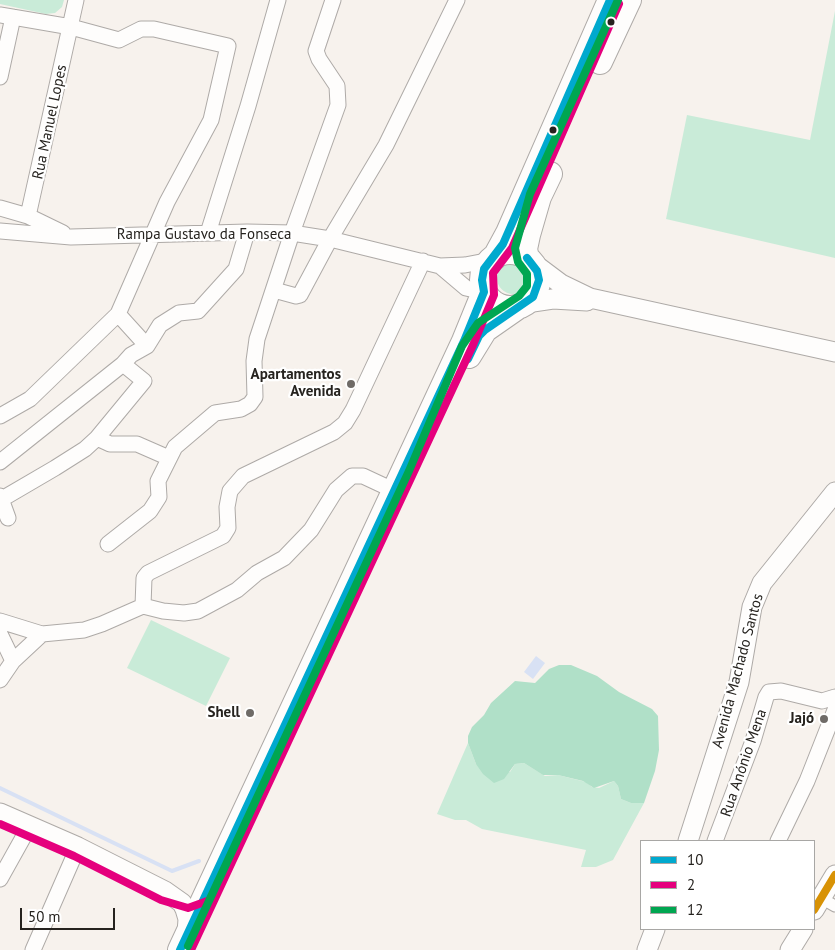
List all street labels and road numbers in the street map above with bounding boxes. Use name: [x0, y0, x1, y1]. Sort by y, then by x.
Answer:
street label: Rua Manuel Lopes: [29, 63, 71, 181]
street label: Rampa Gustavo da Fonseca: [117, 226, 291, 244]
street label: Avenida Machado Santos: [709, 592, 767, 750]
street label: Rua Anónio Mena: [717, 707, 771, 819]

